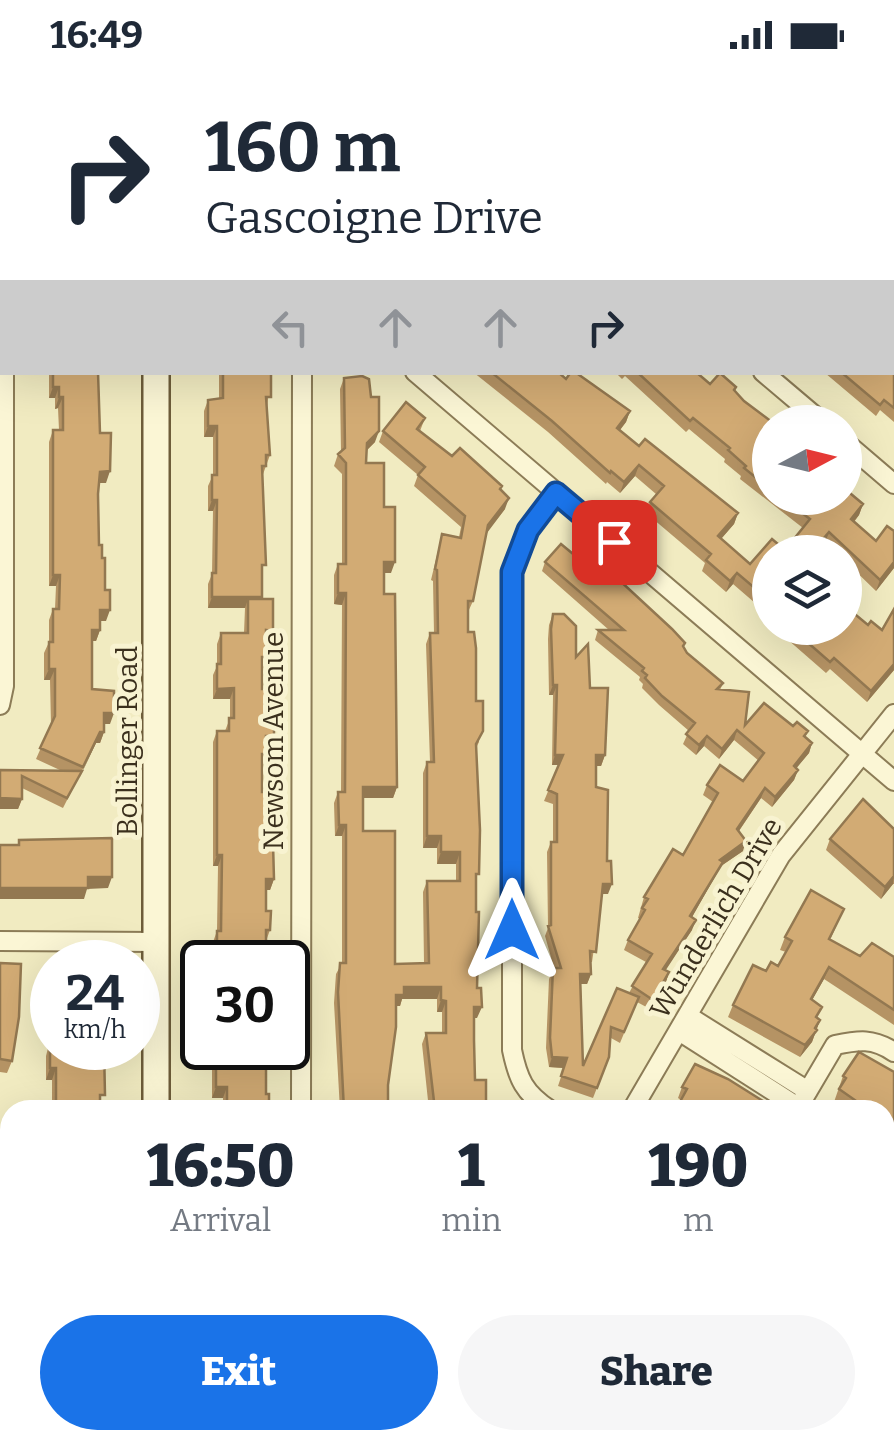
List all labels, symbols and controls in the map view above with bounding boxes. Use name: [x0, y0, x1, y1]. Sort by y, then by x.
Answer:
text: 16:49: [50, 12, 143, 58]
text: 160 m: [205, 106, 400, 190]
icon: right: [40, 110, 170, 240]
text: Gascoigne Drive: [205, 191, 543, 245]
icon: left: [263, 300, 318, 355]
icon: ahead: [368, 300, 423, 355]
icon: ahead: [473, 300, 528, 355]
icon: right: [578, 300, 633, 355]
north arrow: [752, 405, 862, 515]
map controls: [752, 405, 862, 645]
pin: [572, 500, 657, 585]
icon: arrive: [587, 515, 642, 570]
button: layers: [752, 535, 862, 645]
street label: Newsom Avenue: [257, 632, 290, 850]
street label: Bollinger Road: [111, 646, 144, 836]
street label: Wunderlich Drive: [643, 812, 789, 1024]
position arrow: [460, 878, 564, 982]
speed limit sign: 30: [180, 940, 310, 1070]
text: 24: [66, 963, 124, 1023]
text: km/h: [64, 1015, 126, 1045]
text: 16:50: [147, 1130, 295, 1202]
text: 1: [458, 1130, 485, 1202]
text: 190: [648, 1130, 748, 1202]
text: Arrival: [170, 1201, 271, 1239]
text: min: [441, 1201, 502, 1239]
text: m: [683, 1201, 714, 1239]
button: Exit: [40, 1315, 438, 1430]
button: Share: [458, 1315, 855, 1430]

